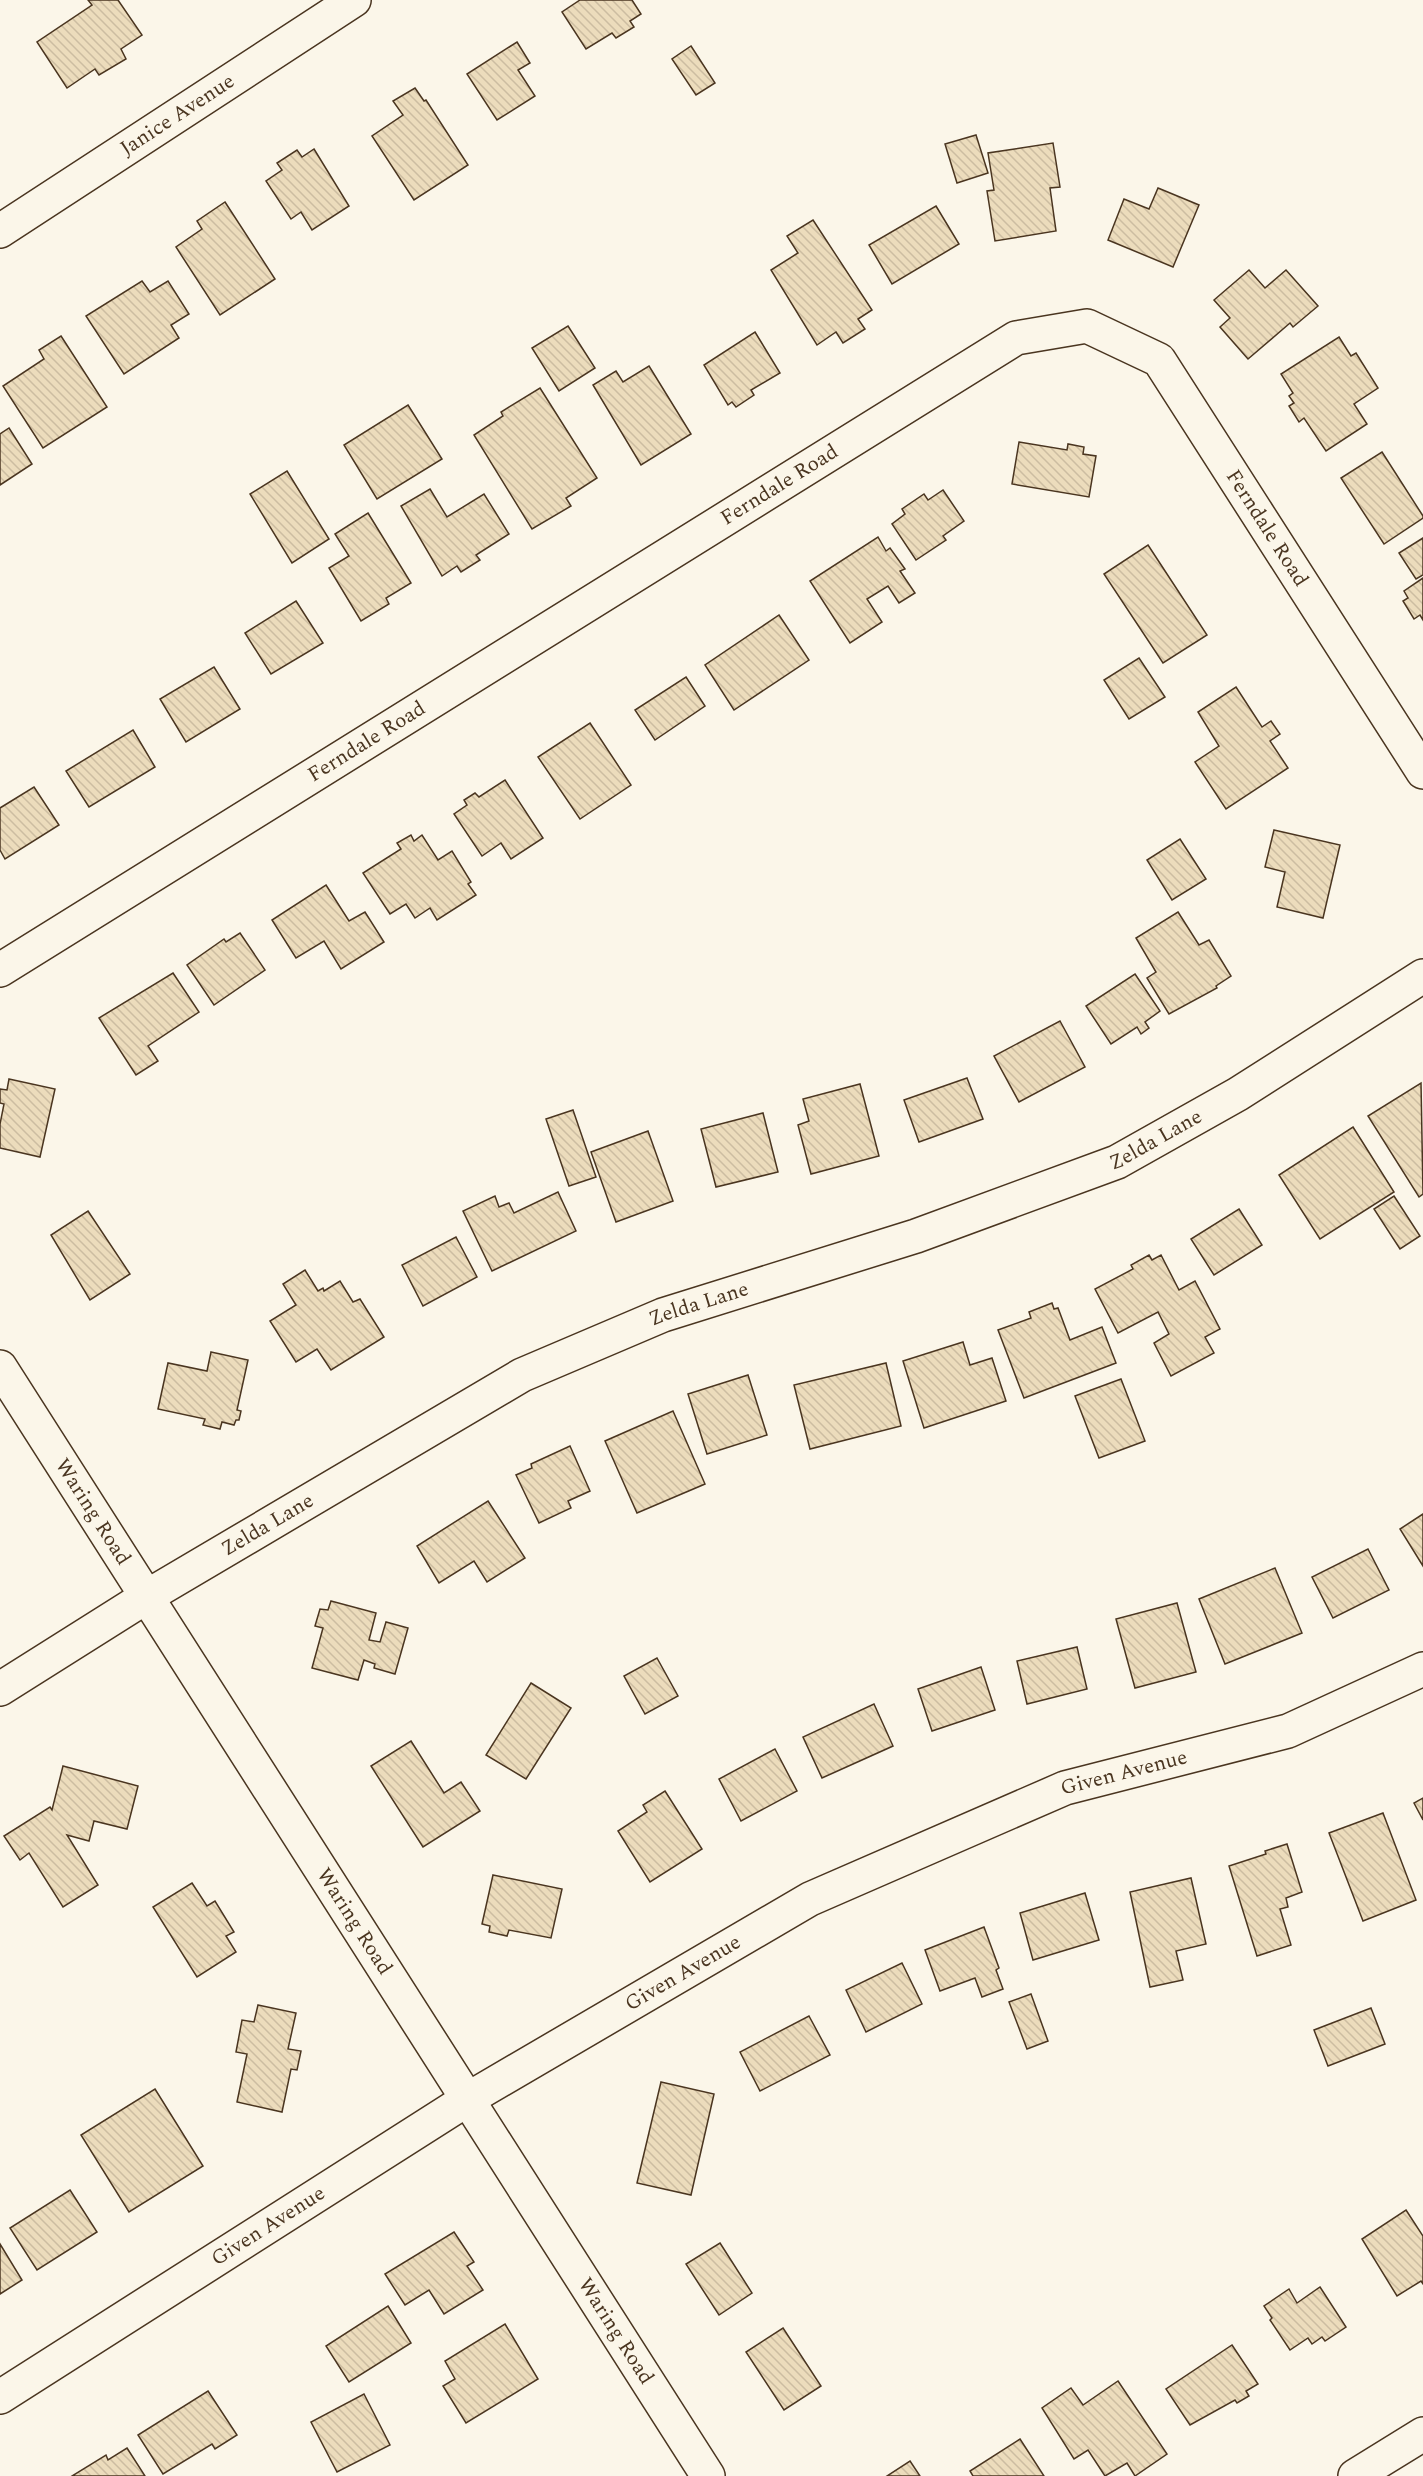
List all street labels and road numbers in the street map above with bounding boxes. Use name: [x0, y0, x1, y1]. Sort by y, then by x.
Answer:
street label: Janice Avenue: [114, 66, 241, 164]
street label: Ferndale Road: [714, 436, 845, 534]
street label: Ferndale Road: [1217, 463, 1316, 593]
street label: Ferndale Road: [302, 693, 432, 791]
street label: Zelda Lane: [1105, 1101, 1208, 1179]
street label: Zelda Lane: [644, 1273, 753, 1335]
street label: Waring Road: [46, 1452, 139, 1572]
street label: Zelda Lane: [215, 1485, 320, 1565]
street label: Given Avenue: [1057, 1741, 1191, 1805]
street label: Waring Road: [308, 1862, 400, 1981]
street label: Given Avenue: [619, 1927, 747, 2020]
street label: Given Avenue: [205, 2178, 332, 2275]
street label: Waring Road: [569, 2271, 662, 2391]

